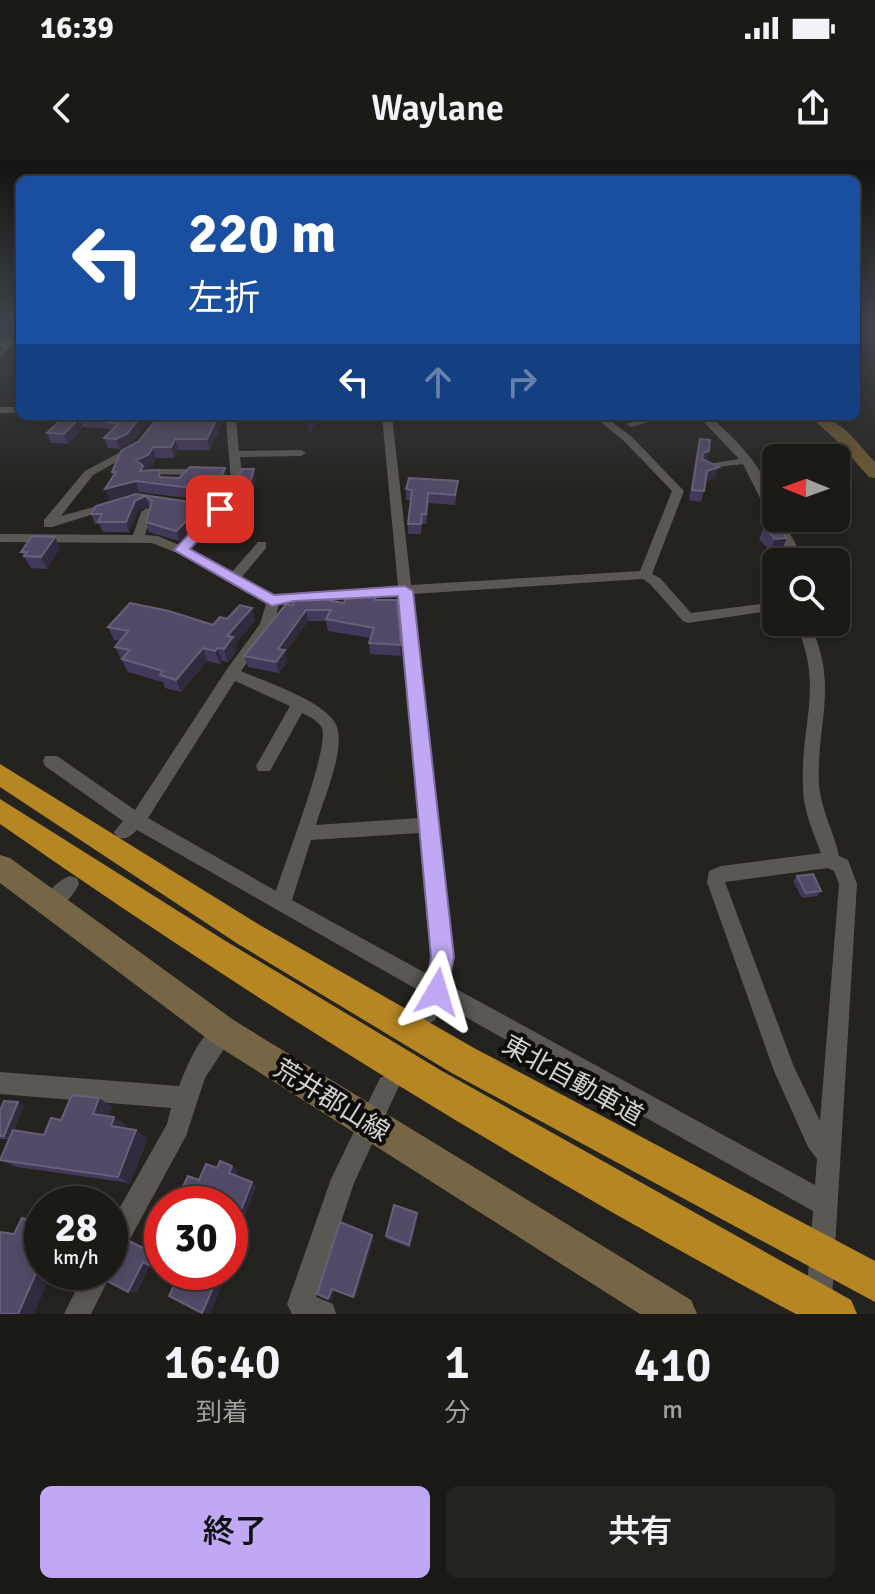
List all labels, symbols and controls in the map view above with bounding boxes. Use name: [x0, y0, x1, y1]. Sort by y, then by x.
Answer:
text: 16:39: [40, 10, 114, 47]
icon: back: [40, 86, 84, 130]
text: Waylane: [371, 86, 504, 131]
icon: share: [791, 86, 835, 130]
text: 220 m: [188, 199, 336, 268]
icon: left: [56, 208, 160, 312]
text: 左折: [188, 276, 260, 321]
icon: left: [332, 360, 376, 404]
icon: ahead: [416, 360, 460, 404]
icon: right: [500, 360, 544, 404]
north arrow: [762, 444, 850, 532]
map controls: [762, 444, 850, 636]
pin: [186, 475, 254, 543]
icon: arrive: [198, 487, 242, 531]
button: search: [762, 548, 850, 636]
position arrow: [395, 950, 479, 1034]
street label: 東北自動車道: [497, 1029, 648, 1133]
street label: 荒井郡山線: [268, 1053, 395, 1149]
speed limit sign: 30: [144, 1186, 248, 1290]
text: 28: [54, 1203, 98, 1253]
text: km/h: [53, 1245, 99, 1270]
text: 16:40: [164, 1333, 281, 1392]
text: 1: [444, 1333, 470, 1392]
text: 410: [634, 1336, 712, 1395]
text: m: [662, 1394, 683, 1426]
text: 到着: [196, 1397, 248, 1429]
text: 分: [444, 1397, 470, 1429]
button: 終了: [40, 1486, 430, 1578]
button: 共有: [446, 1486, 835, 1578]

